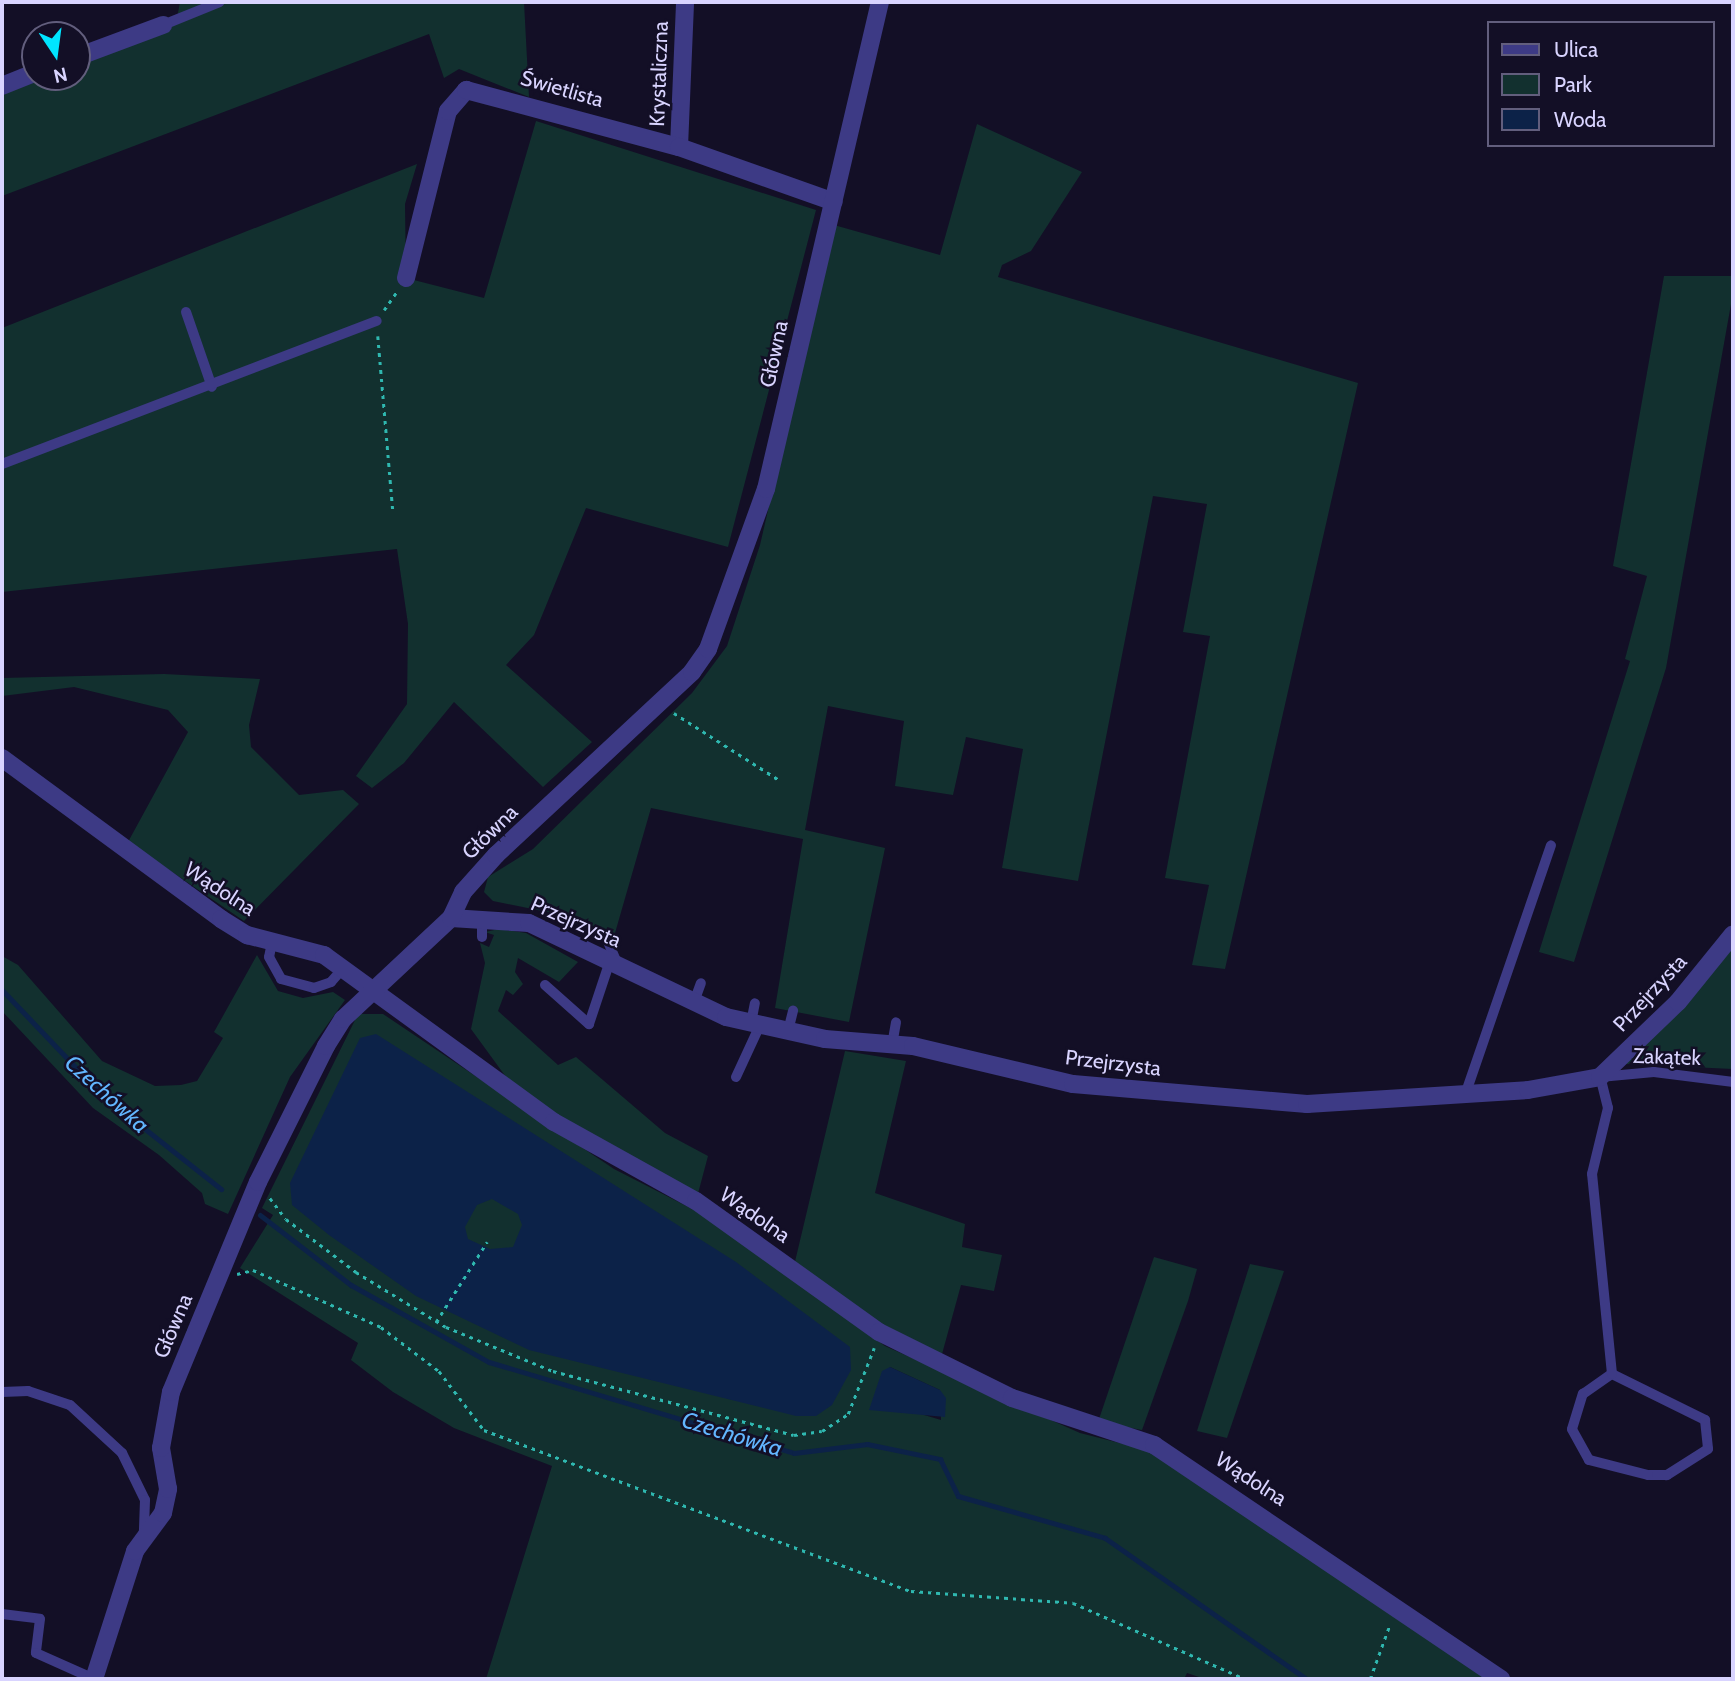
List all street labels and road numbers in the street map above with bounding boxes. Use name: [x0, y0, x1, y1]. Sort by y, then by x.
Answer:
street label: Krystaliczna: [645, 21, 673, 127]
street label: Świetlista: [518, 65, 606, 113]
street label: Główna: [755, 318, 793, 390]
street label: Główna: [457, 799, 523, 865]
street label: Wądolna: [180, 857, 260, 921]
street label: Przejrzysta: [527, 891, 625, 953]
street label: Przejrzysta: [1608, 949, 1692, 1037]
street label: Zakątek: [1633, 1043, 1701, 1071]
street label: Przejrzysta: [1064, 1045, 1162, 1081]
street label: Wądolna: [715, 1182, 795, 1248]
street label: Główna: [148, 1290, 198, 1362]
street label: Wądolna: [1211, 1447, 1291, 1511]

